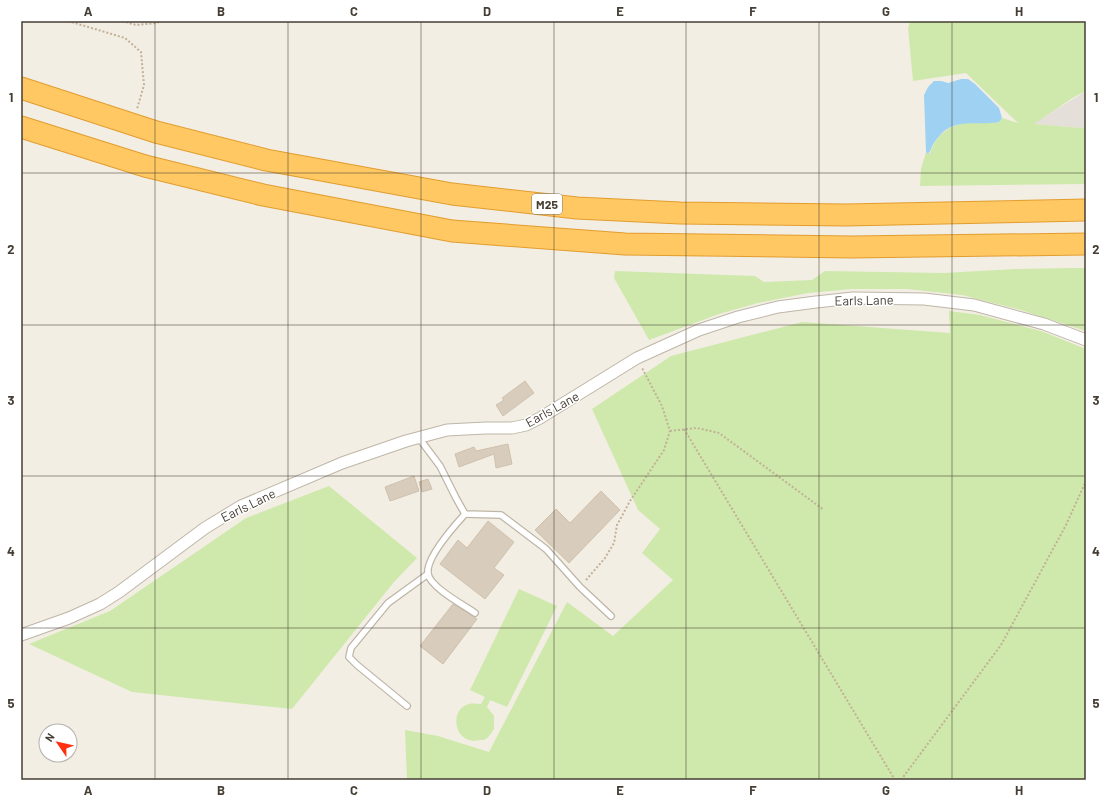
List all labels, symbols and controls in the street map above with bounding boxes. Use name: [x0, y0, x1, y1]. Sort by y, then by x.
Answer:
text: A: [84, 3, 93, 19]
text: B: [217, 3, 225, 19]
text: C: [350, 3, 358, 19]
text: D: [483, 3, 491, 19]
text: E: [616, 3, 624, 19]
text: F: [749, 3, 757, 19]
text: G: [882, 3, 890, 19]
text: H: [1015, 3, 1023, 19]
text: 1: [9, 89, 13, 105]
text: 1: [1094, 89, 1098, 105]
road number: M25: [532, 194, 562, 214]
text: 2: [7, 241, 15, 257]
text: 2: [1092, 241, 1100, 257]
street label: Earls Lane: [834, 291, 894, 309]
street label: Earls Lane: [522, 388, 582, 430]
text: 3: [7, 392, 15, 408]
text: 3: [1092, 392, 1100, 408]
street label: Earls Lane: [218, 485, 278, 525]
text: 4: [7, 543, 15, 559]
text: 4: [1092, 543, 1100, 559]
text: 5: [7, 695, 15, 711]
text: 5: [1092, 695, 1100, 711]
north arrow: [38, 723, 78, 763]
text: N: [42, 730, 57, 744]
text: A: [84, 782, 93, 798]
text: B: [217, 782, 225, 798]
text: C: [350, 782, 358, 798]
text: D: [483, 782, 491, 798]
text: E: [616, 782, 624, 798]
text: F: [749, 782, 757, 798]
text: G: [882, 782, 890, 798]
text: H: [1015, 782, 1023, 798]

